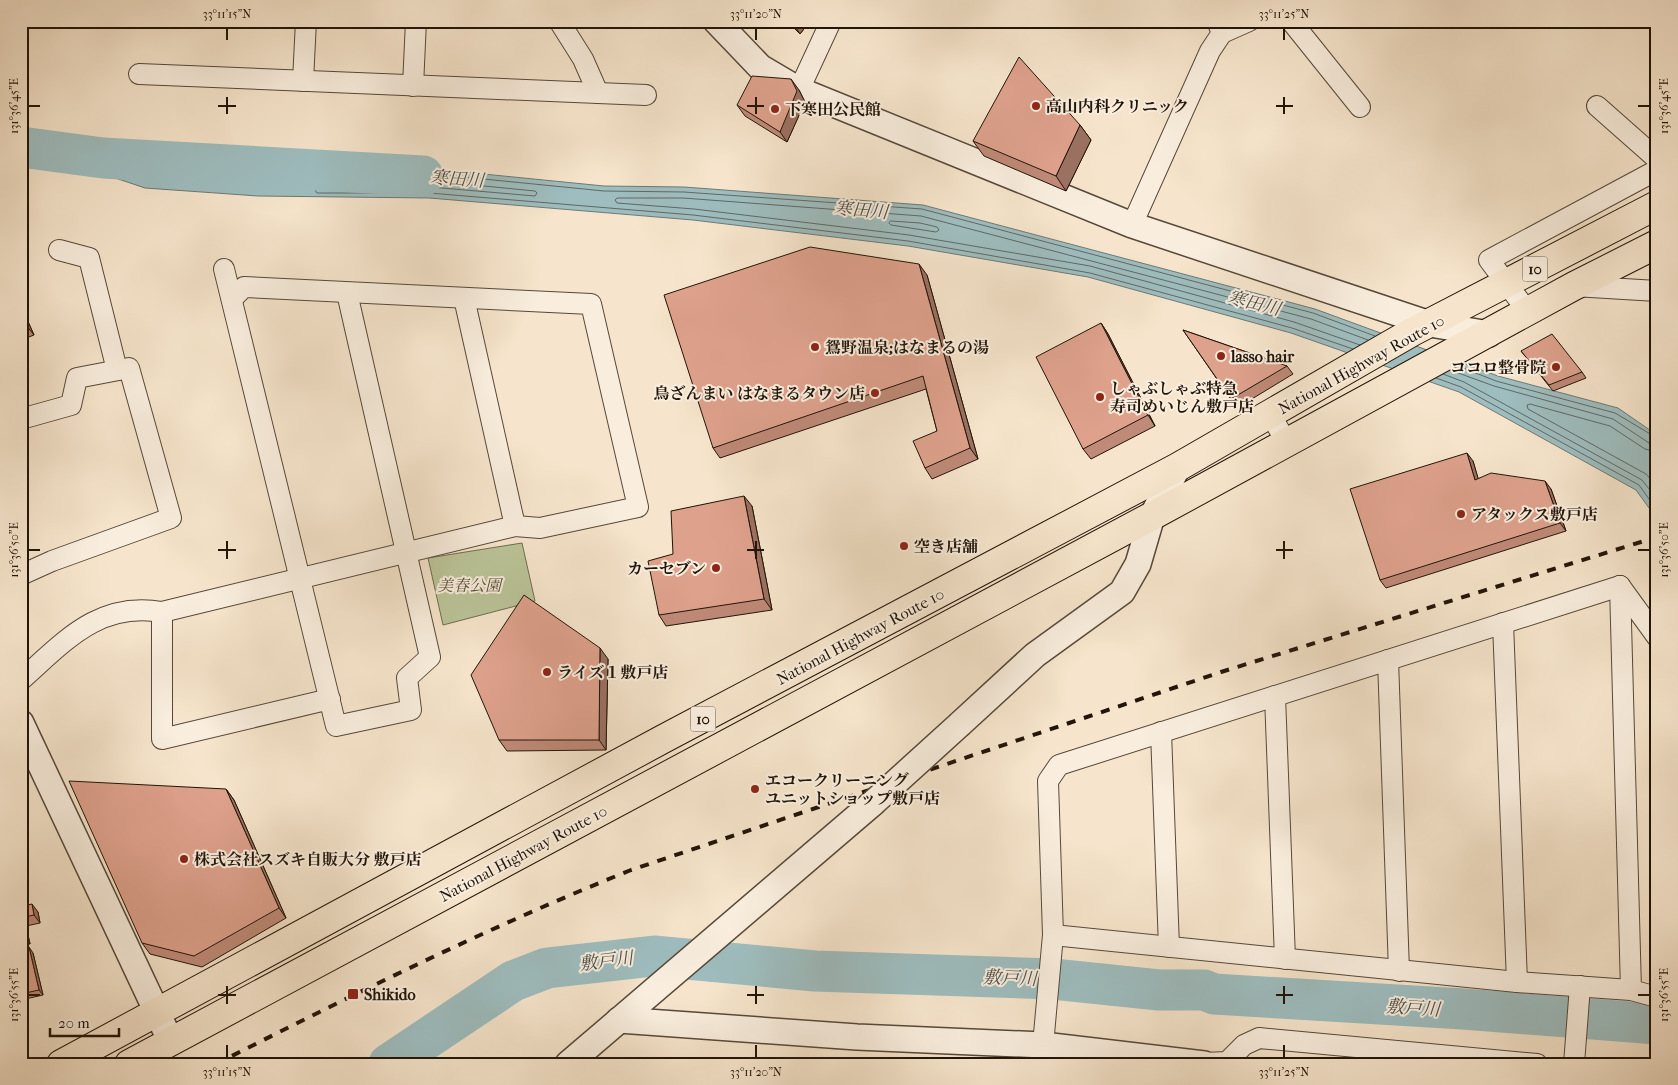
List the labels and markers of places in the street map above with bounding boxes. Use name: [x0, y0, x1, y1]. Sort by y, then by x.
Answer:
place label: 高山内科クリニック: [1046, 97, 1189, 116]
place label: 下寒田公民館: [785, 100, 881, 119]
marker: 高山内科クリニック: [1030, 100, 1042, 112]
marker: 下寒田公民館: [769, 103, 781, 115]
place label: 鴛野温泉;はなまるの湯: [825, 338, 989, 357]
marker: 鴛野温泉;はなまるの湯: [809, 341, 821, 353]
place label: lasso hair: [1230, 347, 1295, 366]
marker: lasso hair: [1215, 350, 1227, 362]
place label: ココロ整骨院: [1450, 358, 1546, 377]
marker: ココロ整骨院: [1550, 361, 1562, 373]
place label: しゃぶしゃぶ特急 寿司めいじん敷戸店: [1110, 379, 1254, 416]
place label: 鳥ざんまい はなまるタウン店: [654, 384, 865, 403]
marker: 鳥ざんまい はなまるタウン店: [869, 387, 881, 399]
marker: しゃぶしゃぶ特急 寿司めいじん敷戸店: [1094, 391, 1106, 403]
place label: アタックス敷戸店: [1471, 505, 1598, 524]
marker: アタックス敷戸店: [1455, 508, 1467, 520]
place label: 空き店舗: [914, 537, 978, 556]
marker: 空き店舗: [898, 540, 910, 552]
place label: カーセブン: [627, 559, 706, 578]
marker: カーセブン: [710, 562, 722, 574]
place label: ライズ１敷戸店: [557, 663, 668, 682]
marker: ライズ１敷戸店: [541, 666, 553, 678]
place label: エコークリーニング ユニットショップ敷戸店: [765, 771, 940, 808]
marker: エコークリーニング ユニットショップ敷戸店: [749, 783, 761, 795]
place label: 株式会社スズキ自販大分 敷戸店: [194, 850, 421, 869]
marker: 株式会社スズキ自販大分 敷戸店: [178, 853, 190, 865]
place label: Shikido: [364, 985, 416, 1004]
marker: Shikido: [346, 987, 360, 1001]

